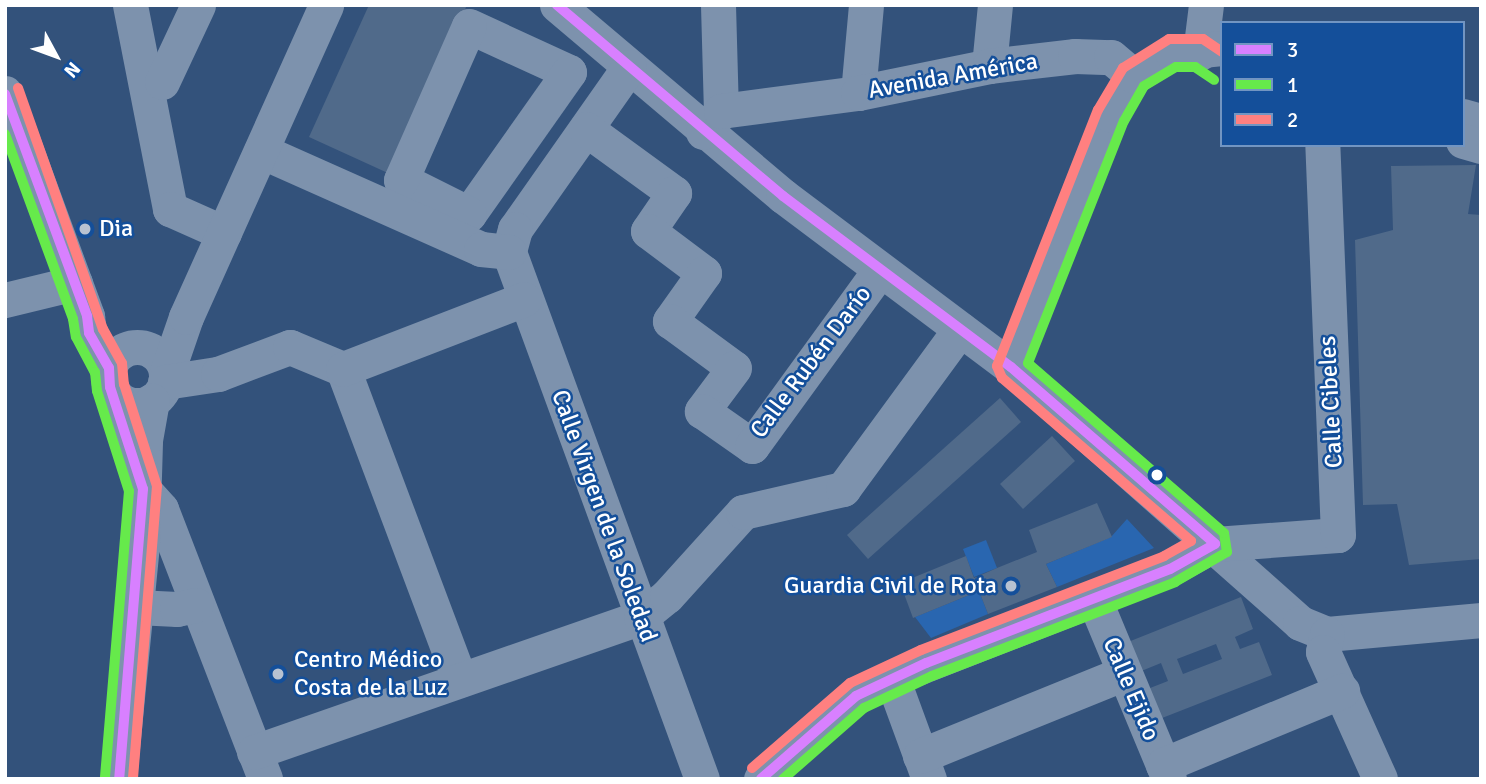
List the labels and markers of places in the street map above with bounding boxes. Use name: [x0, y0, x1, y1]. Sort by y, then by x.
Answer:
place label: Dia: [99, 215, 133, 243]
marker: Dia: [77, 221, 93, 237]
unlabelled marker: [1150, 468, 1164, 482]
place label: Guardia Civil de Rota: [784, 572, 997, 600]
marker: Guardia Civil de Rota: [1003, 578, 1019, 594]
place label: Centro Médico Costa de la Luz: [294, 646, 447, 702]
marker: Centro Médico Costa de la Luz: [268, 664, 288, 684]

